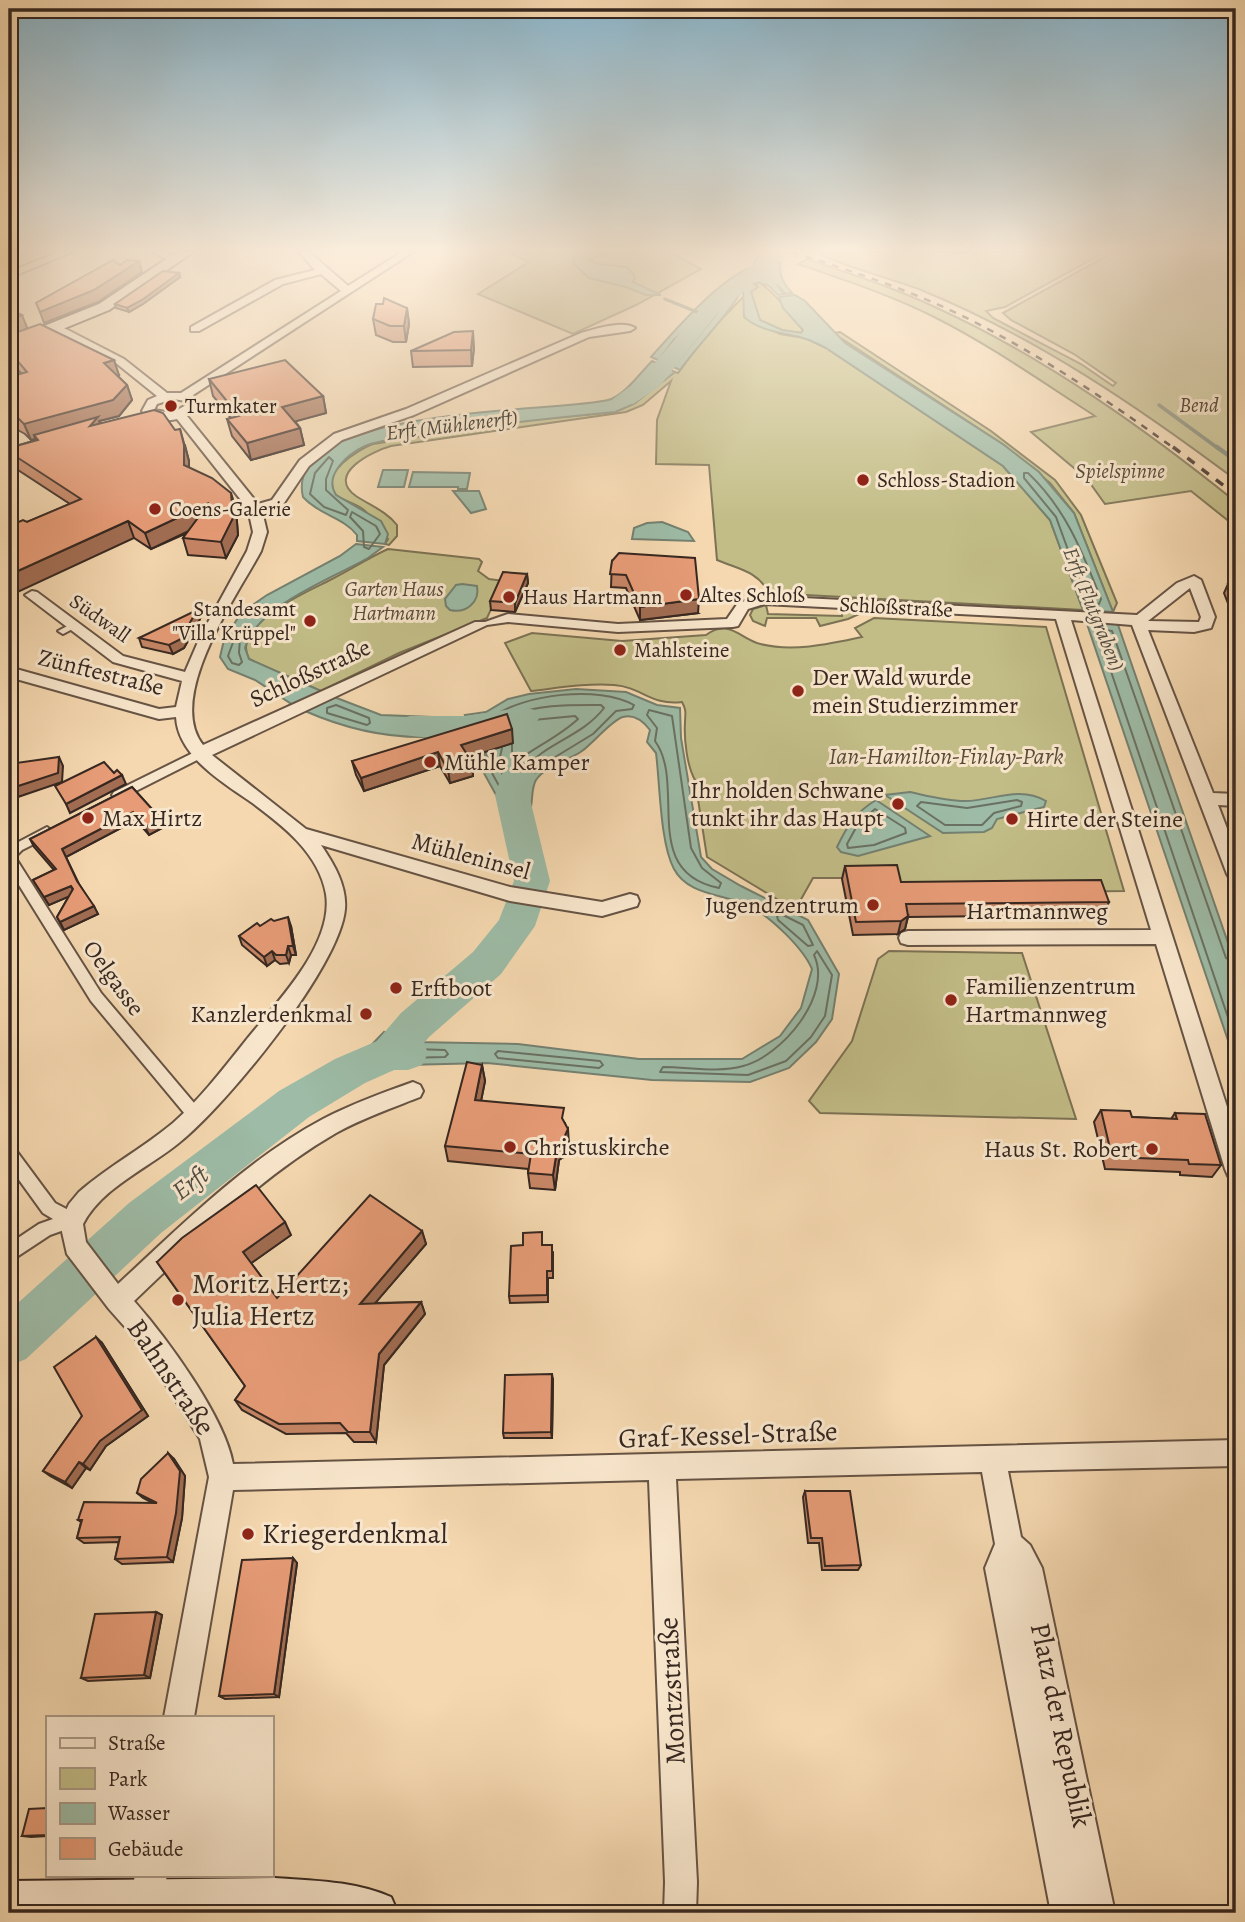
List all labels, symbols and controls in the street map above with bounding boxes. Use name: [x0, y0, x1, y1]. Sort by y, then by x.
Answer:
park label: Bend: [1179, 391, 1219, 419]
place label: Turmkater: [185, 392, 277, 420]
marker: Turmkater: [163, 398, 179, 414]
water label: Erft (Mühlenerft): [384, 403, 520, 447]
park label: Spielspinne: [1075, 457, 1165, 485]
place label: Schloss-Stadion: [877, 466, 1015, 494]
marker: Schloss-Stadion: [855, 472, 871, 488]
place label: Coens-Galerie: [169, 495, 291, 523]
marker: Coens-Galerie: [147, 501, 163, 517]
water label: Erft (Flutgraben): [1056, 543, 1132, 675]
park label: Garten Haus Hartmann: [344, 575, 444, 627]
place label: Altes Schloß: [699, 581, 805, 609]
place label: Haus Hartmann: [523, 583, 663, 611]
street label: Südwall: [64, 587, 136, 649]
marker: Altes Schloß: [678, 587, 694, 603]
marker: Haus Hartmann: [501, 589, 517, 605]
street label: Schloßstraße: [839, 590, 953, 624]
place label: Standesamt "Villa Krüppel": [172, 595, 296, 647]
marker: Standesamt "Villa Krüppel": [302, 613, 318, 629]
street label: Schloßstraße: [244, 631, 376, 715]
place label: Mahlsteine: [634, 636, 729, 664]
street label: Zünftestraße: [35, 641, 167, 703]
marker: Mahlsteine: [612, 642, 628, 658]
place label: Der Wald wurde mein Studierzimmer: [812, 661, 1018, 721]
marker: Der Wald wurde mein Studierzimmer: [790, 683, 806, 699]
park label: Ian-Hamilton-Finlay-Park: [828, 740, 1064, 772]
place label: Mühle Kamper: [444, 746, 590, 778]
marker: Mühle Kamper: [422, 754, 438, 770]
place label: Ihr holden Schwane tunkt ihr das Haupt: [690, 774, 884, 834]
marker: Ihr holden Schwane tunkt ihr das Haupt: [890, 796, 906, 812]
place label: Max Hirtz: [102, 802, 202, 834]
place label: Hirte der Steine: [1026, 803, 1183, 835]
marker: Max Hirtz: [80, 810, 96, 826]
marker: Hirte der Steine: [1004, 811, 1020, 827]
street label: Mühleninsel: [408, 825, 534, 887]
place label: Jugendzentrum: [705, 889, 859, 921]
street label: Hartmannweg: [966, 895, 1108, 927]
marker: Jugendzentrum: [865, 897, 881, 913]
street label: Oelgasse: [76, 934, 152, 1022]
place label: Familienzentrum Hartmannweg: [965, 970, 1136, 1030]
place label: Erftboot: [410, 972, 492, 1004]
marker: Erftboot: [388, 980, 404, 996]
marker: Familienzentrum Hartmannweg: [943, 992, 959, 1008]
place label: Kanzlerdenkmal: [191, 998, 352, 1030]
marker: Kanzlerdenkmal: [358, 1006, 374, 1022]
place label: Christuskirche: [524, 1131, 669, 1163]
place label: Haus St. Robert: [984, 1133, 1138, 1165]
marker: Christuskirche: [502, 1139, 518, 1155]
marker: Haus St. Robert: [1144, 1141, 1160, 1157]
water label: Erft: [165, 1157, 217, 1208]
place label: Moritz Hertz; Julia Hertz: [192, 1265, 348, 1335]
marker: Moritz Hertz; Julia Hertz: [170, 1292, 186, 1308]
street label: Bahnstraße: [118, 1311, 224, 1443]
street label: Graf-Kessel-Straße: [618, 1412, 838, 1458]
place label: Kriegerdenkmal: [262, 1515, 448, 1553]
marker: Kriegerdenkmal: [240, 1526, 256, 1542]
street label: Montzstraße: [649, 1616, 695, 1766]
street label: Platz der Republik: [1021, 1619, 1101, 1831]
legend: [46, 1716, 273, 1876]
text: Straße: [108, 1729, 166, 1757]
text: Park: [108, 1765, 148, 1793]
text: Wasser: [107, 1799, 170, 1827]
text: Gebäude: [108, 1835, 184, 1863]

